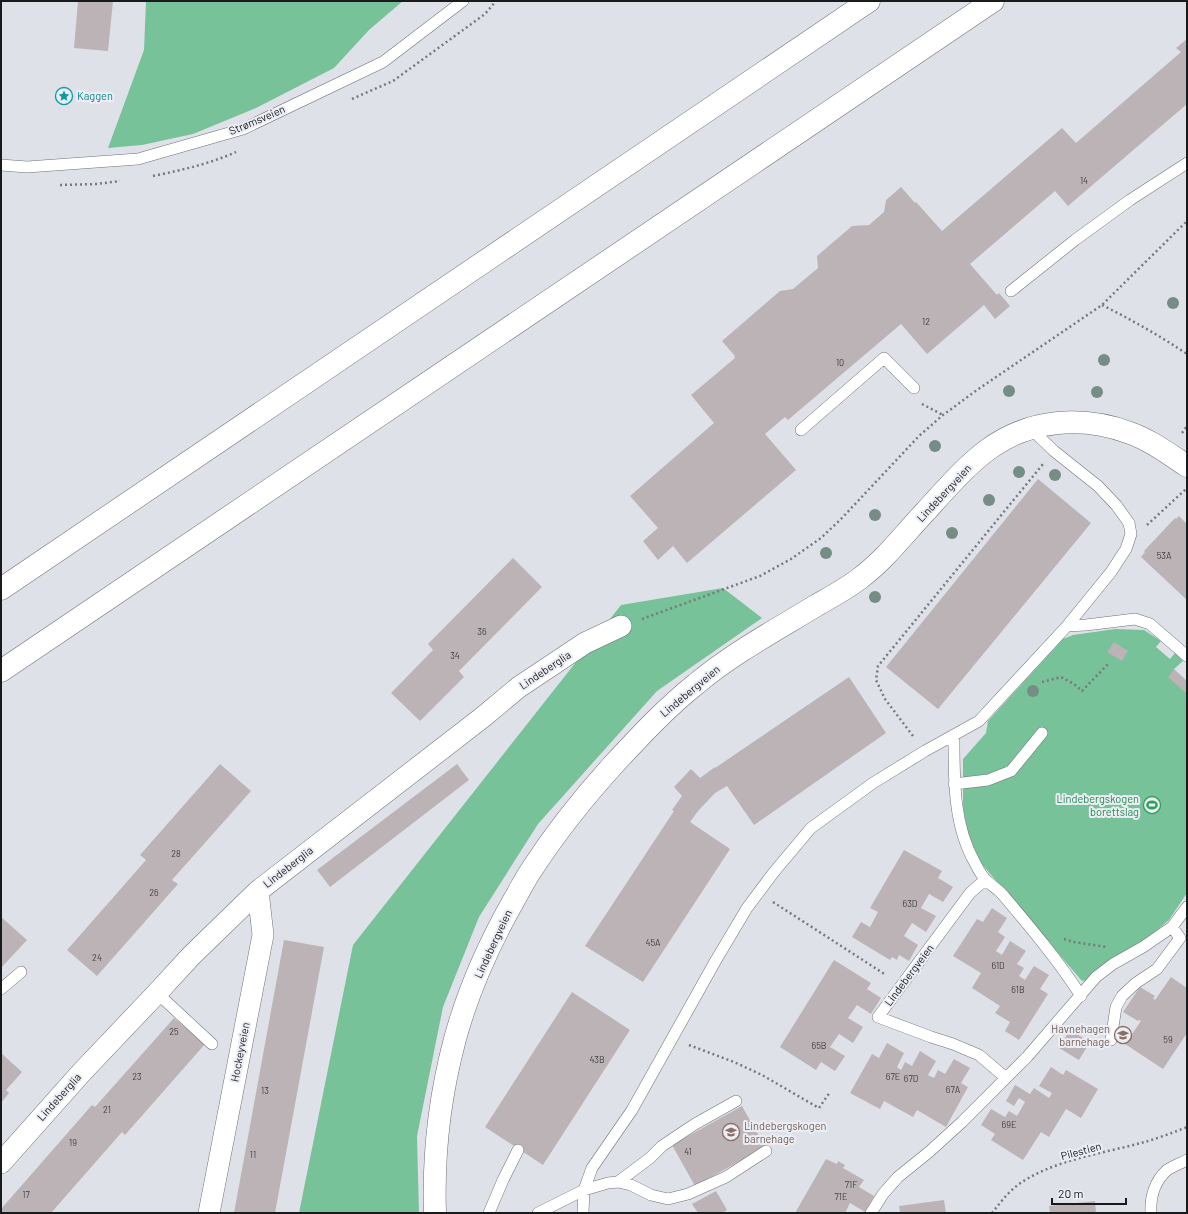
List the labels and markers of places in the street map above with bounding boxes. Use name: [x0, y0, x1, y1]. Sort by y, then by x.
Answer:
place icon: Kaggen: [54, 86, 74, 106]
place label: Kaggen: [77, 89, 113, 102]
place label: Lindebergskogen borettslag: [1056, 792, 1139, 818]
sports icon: Lindebergskogen borettslag: [1142, 795, 1162, 815]
place label: Havnehagen barnehage: [1051, 1022, 1110, 1048]
school or university icon: Havnehagen barnehage: [1113, 1025, 1133, 1045]
place label: Lindebergskogen barnehage: [744, 1119, 827, 1145]
school or university icon: Lindebergskogen barnehage: [721, 1122, 741, 1142]

